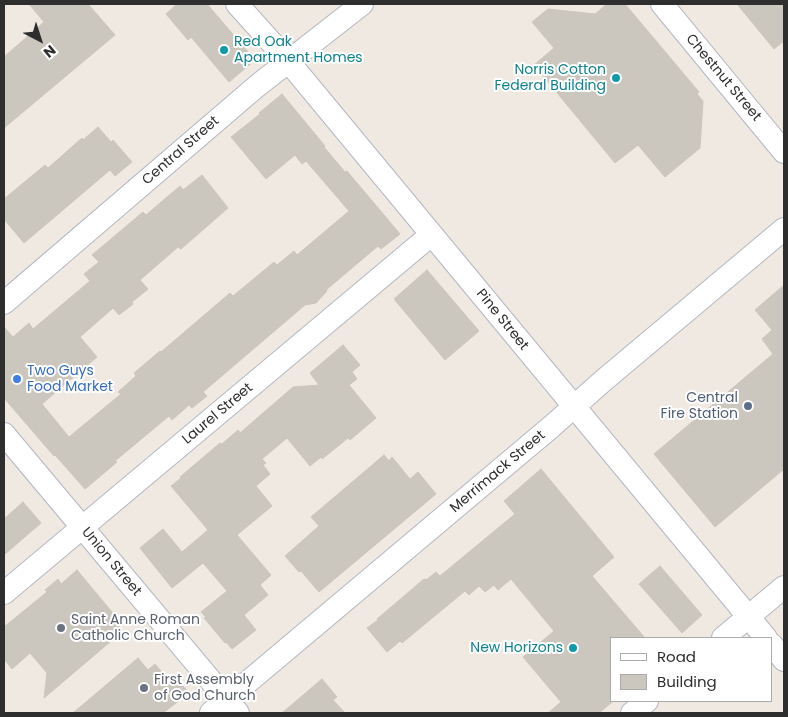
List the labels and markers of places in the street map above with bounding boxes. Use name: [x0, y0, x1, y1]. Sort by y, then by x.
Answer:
place label: Red Oak Apartment Homes: [234, 34, 363, 66]
marker: Red Oak Apartment Homes: [218, 44, 230, 56]
place label: Norris Cotton Federal Building: [494, 62, 606, 94]
marker: Norris Cotton Federal Building: [610, 72, 622, 84]
place label: Two Guys Food Market: [27, 363, 113, 396]
marker: Two Guys Food Market: [11, 373, 23, 385]
place label: Central Fire Station: [661, 390, 738, 422]
marker: Central Fire Station: [742, 400, 754, 412]
place label: Saint Anne Roman Catholic Church: [71, 612, 200, 644]
marker: Saint Anne Roman Catholic Church: [55, 622, 67, 634]
place label: New Horizons: [470, 640, 563, 656]
marker: New Horizons: [567, 642, 579, 654]
place label: First Assembly of God Church: [154, 672, 256, 704]
marker: First Assembly of God Church: [138, 682, 150, 694]

